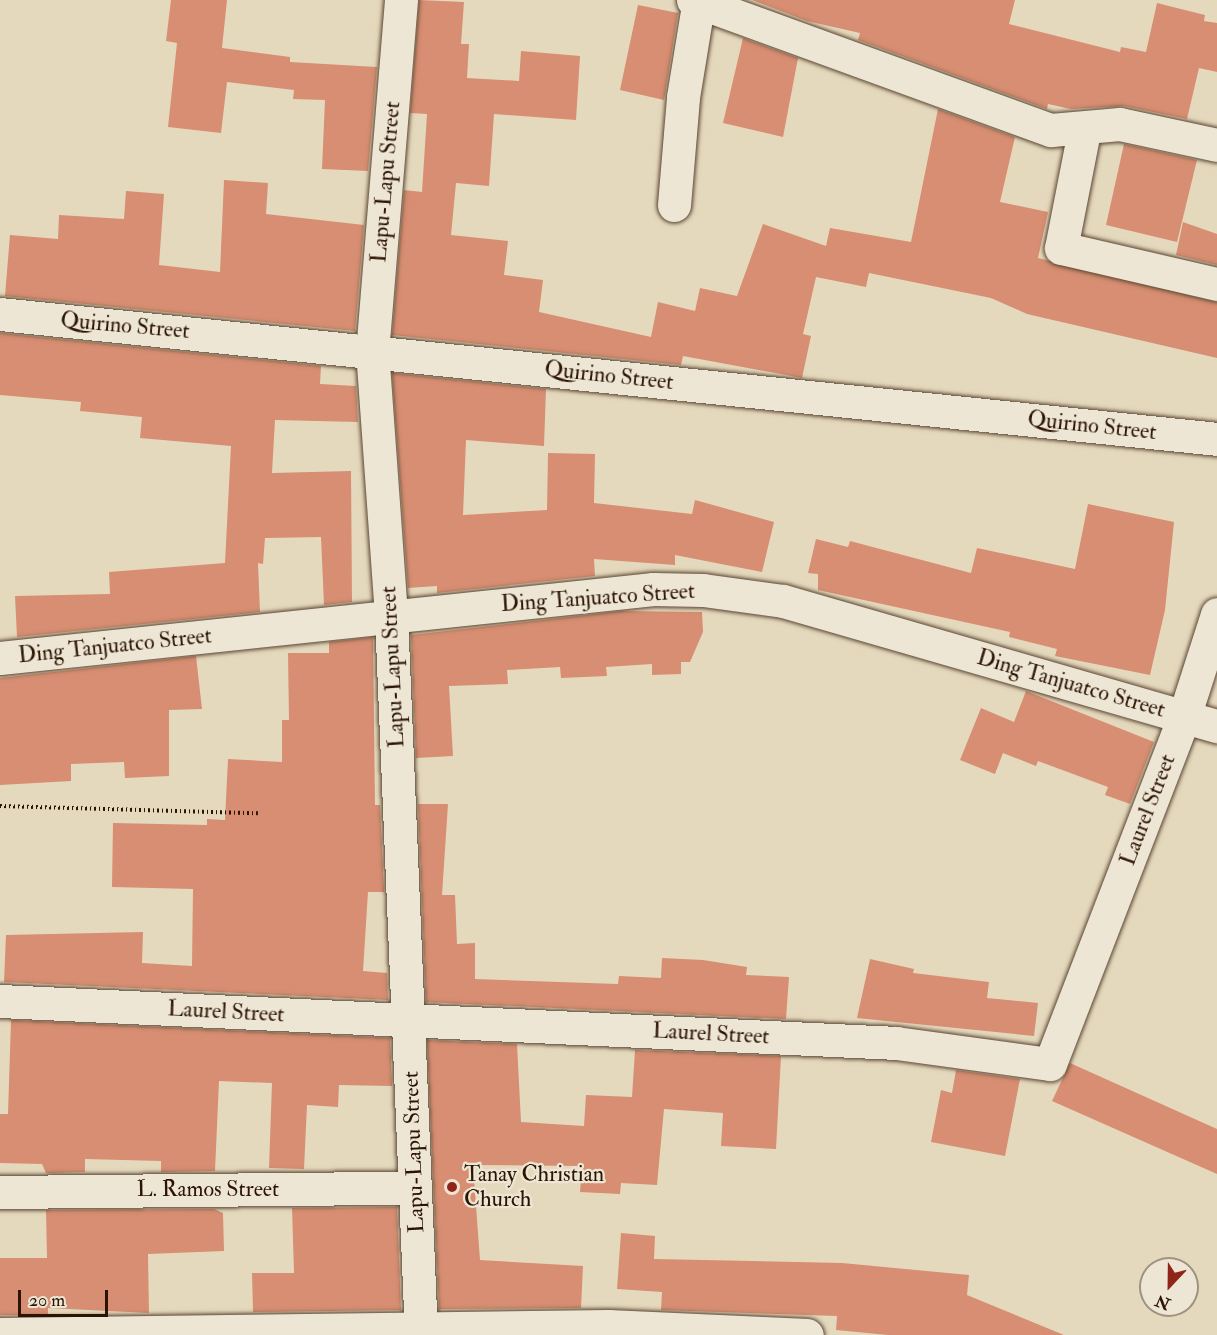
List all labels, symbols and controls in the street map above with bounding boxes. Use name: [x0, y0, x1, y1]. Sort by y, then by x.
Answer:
street label: Lapu-Lapu Street: [366, 100, 406, 264]
street label: Quirino Street: [59, 307, 191, 345]
street label: Quirino Street: [543, 356, 675, 396]
street label: Quirino Street: [1026, 406, 1158, 446]
street label: Ding Tanjuatco Street: [500, 578, 696, 618]
street label: Lapu-Lapu Street: [376, 586, 410, 748]
street label: Ding Tanjuatco Street: [17, 623, 213, 669]
street label: Ding Tanjuatco Street: [974, 645, 1168, 723]
street label: Laurel Street: [1115, 751, 1181, 869]
street label: Laurel Street: [167, 996, 285, 1028]
street label: Laurel Street: [652, 1018, 770, 1050]
street label: Lapu-Lapu Street: [398, 1071, 430, 1233]
place label: Tanay Christian Church: [464, 1161, 604, 1212]
street label: L. Ramos Street: [137, 1177, 279, 1203]
marker: Tanay Christian Church: [445, 1180, 459, 1194]
north arrow: [1139, 1257, 1199, 1317]
scale bar: [21, 1278, 111, 1316]
text: 20 m: [29, 1289, 65, 1312]
text: N: [1153, 1290, 1173, 1314]

